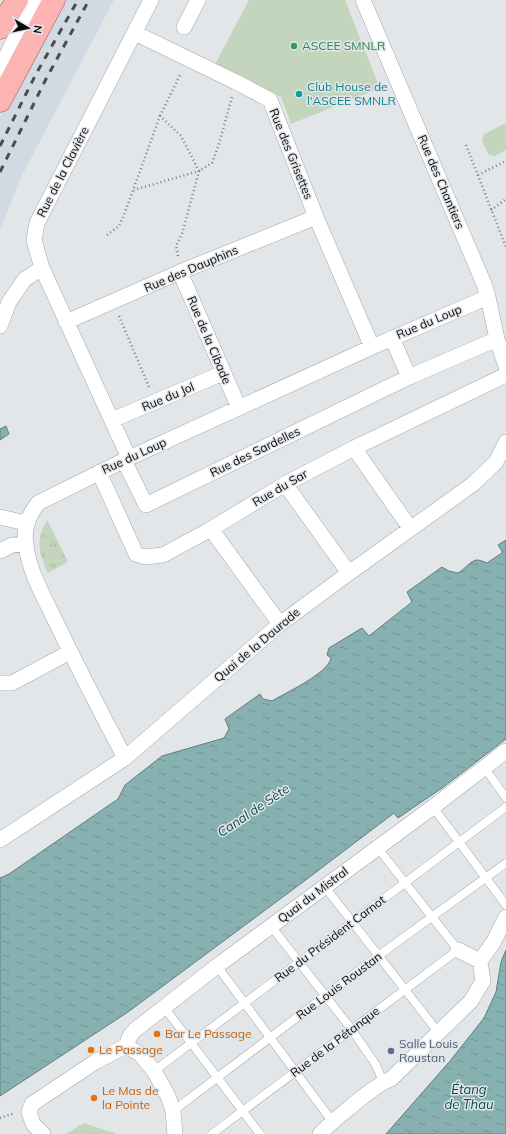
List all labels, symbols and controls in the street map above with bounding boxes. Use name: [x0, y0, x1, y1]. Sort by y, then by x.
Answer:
north arrow: [8, 8, 48, 48]
text: N: [30, 24, 45, 35]
place label: ASCEE SMNLR: [302, 38, 385, 53]
marker: ASCEE SMNLR: [289, 41, 299, 51]
place label: Club House de l'ASCEE SMNLR: [307, 79, 396, 108]
marker: Club House de l'ASCEE SMNLR: [294, 89, 304, 99]
street label: Rue des Grisettes: [266, 106, 317, 202]
street label: Rue de la Clavière: [33, 124, 92, 220]
street label: Rue des Chantiers: [415, 132, 468, 231]
street label: Rue des Dauphins: [141, 242, 240, 295]
street label: Rue de la Cibade: [184, 294, 235, 386]
street label: Rue du Loup: [394, 301, 464, 342]
street label: Rue du Jol: [139, 379, 196, 414]
street label: Rue des Sardelles: [207, 423, 302, 480]
street label: Rue du Loup: [99, 434, 169, 477]
street label: Rue du Sar: [250, 465, 311, 509]
street label: Quai de la Daurade: [211, 604, 303, 685]
water label: Canal de Sète: [214, 780, 292, 840]
street label: Quai du Mistral: [275, 863, 351, 926]
street label: Rue du Président Carnot: [271, 892, 388, 985]
street label: Rue Louis Roustan: [293, 949, 384, 1023]
street label: Rue de la Pétanque: [287, 1003, 382, 1080]
place label: Bar Le Passage: [165, 1026, 252, 1041]
marker: Bar Le Passage: [152, 1029, 162, 1039]
place label: Salle Louis Roustan: [399, 1036, 458, 1065]
place label: Le Passage: [99, 1042, 163, 1057]
marker: Le Passage: [86, 1045, 96, 1055]
marker: Salle Louis Roustan: [386, 1046, 396, 1056]
water label: Étang de Thau: [444, 1081, 494, 1112]
place label: Le Mas de la Pointe: [102, 1083, 158, 1112]
marker: Le Mas de la Pointe: [89, 1093, 99, 1103]

